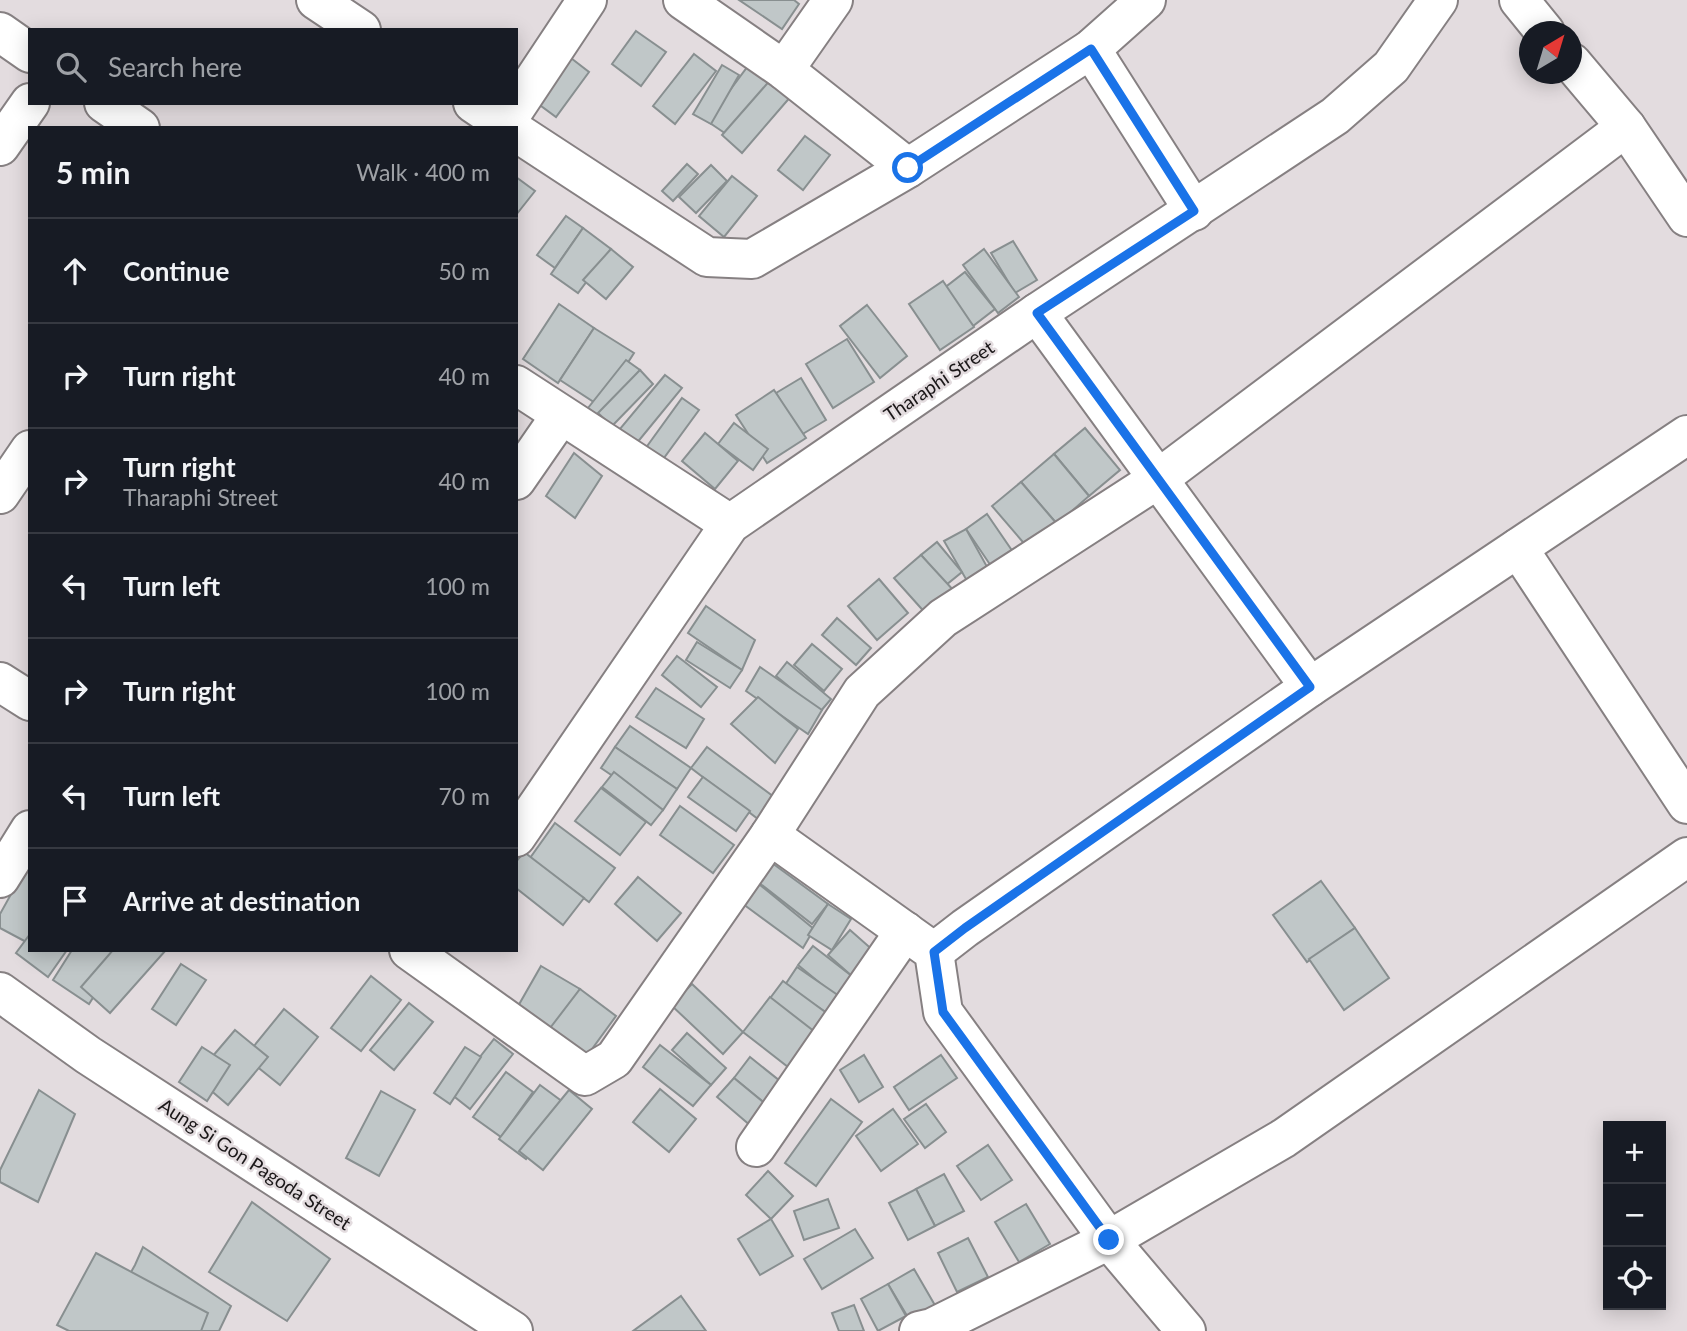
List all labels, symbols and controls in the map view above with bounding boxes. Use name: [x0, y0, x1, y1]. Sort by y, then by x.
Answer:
north arrow: [1519, 21, 1582, 84]
search box: [28, 28, 518, 105]
icon: search: [52, 48, 90, 86]
text: Search here: [108, 51, 242, 83]
route start: [892, 152, 923, 183]
text: 5 min: [56, 154, 130, 190]
text: Walk · 400 m: [356, 158, 490, 186]
icon: ahead: [56, 252, 94, 290]
text: Continue: [123, 255, 229, 287]
text: 50 m: [439, 257, 490, 285]
street label: Tharaphi Street: [879, 335, 998, 426]
icon: right: [56, 357, 94, 395]
text: Turn right: [123, 360, 236, 392]
text: 40 m: [439, 362, 490, 390]
text: Turn right: [123, 451, 236, 483]
icon: right: [56, 462, 94, 500]
text: 40 m: [439, 467, 490, 495]
text: Tharaphi Street: [123, 483, 278, 511]
icon: left: [56, 567, 94, 605]
text: Turn left: [123, 570, 220, 602]
text: 100 m: [425, 572, 490, 600]
icon: right: [56, 672, 94, 710]
text: Turn right: [123, 675, 236, 707]
text: 100 m: [425, 677, 490, 705]
icon: left: [56, 777, 94, 815]
text: Turn left: [123, 780, 220, 812]
text: 70 m: [439, 782, 490, 810]
icon: arrive: [56, 882, 94, 920]
text: Arrive at destination: [123, 885, 360, 917]
street label: Aung Si Gon Pagoda Street: [155, 1093, 356, 1234]
map controls: [1603, 1121, 1666, 1310]
button: +: [1603, 1121, 1666, 1184]
button: −: [1603, 1184, 1666, 1247]
route end: [1093, 1224, 1124, 1255]
button: locate: [1603, 1247, 1666, 1310]

